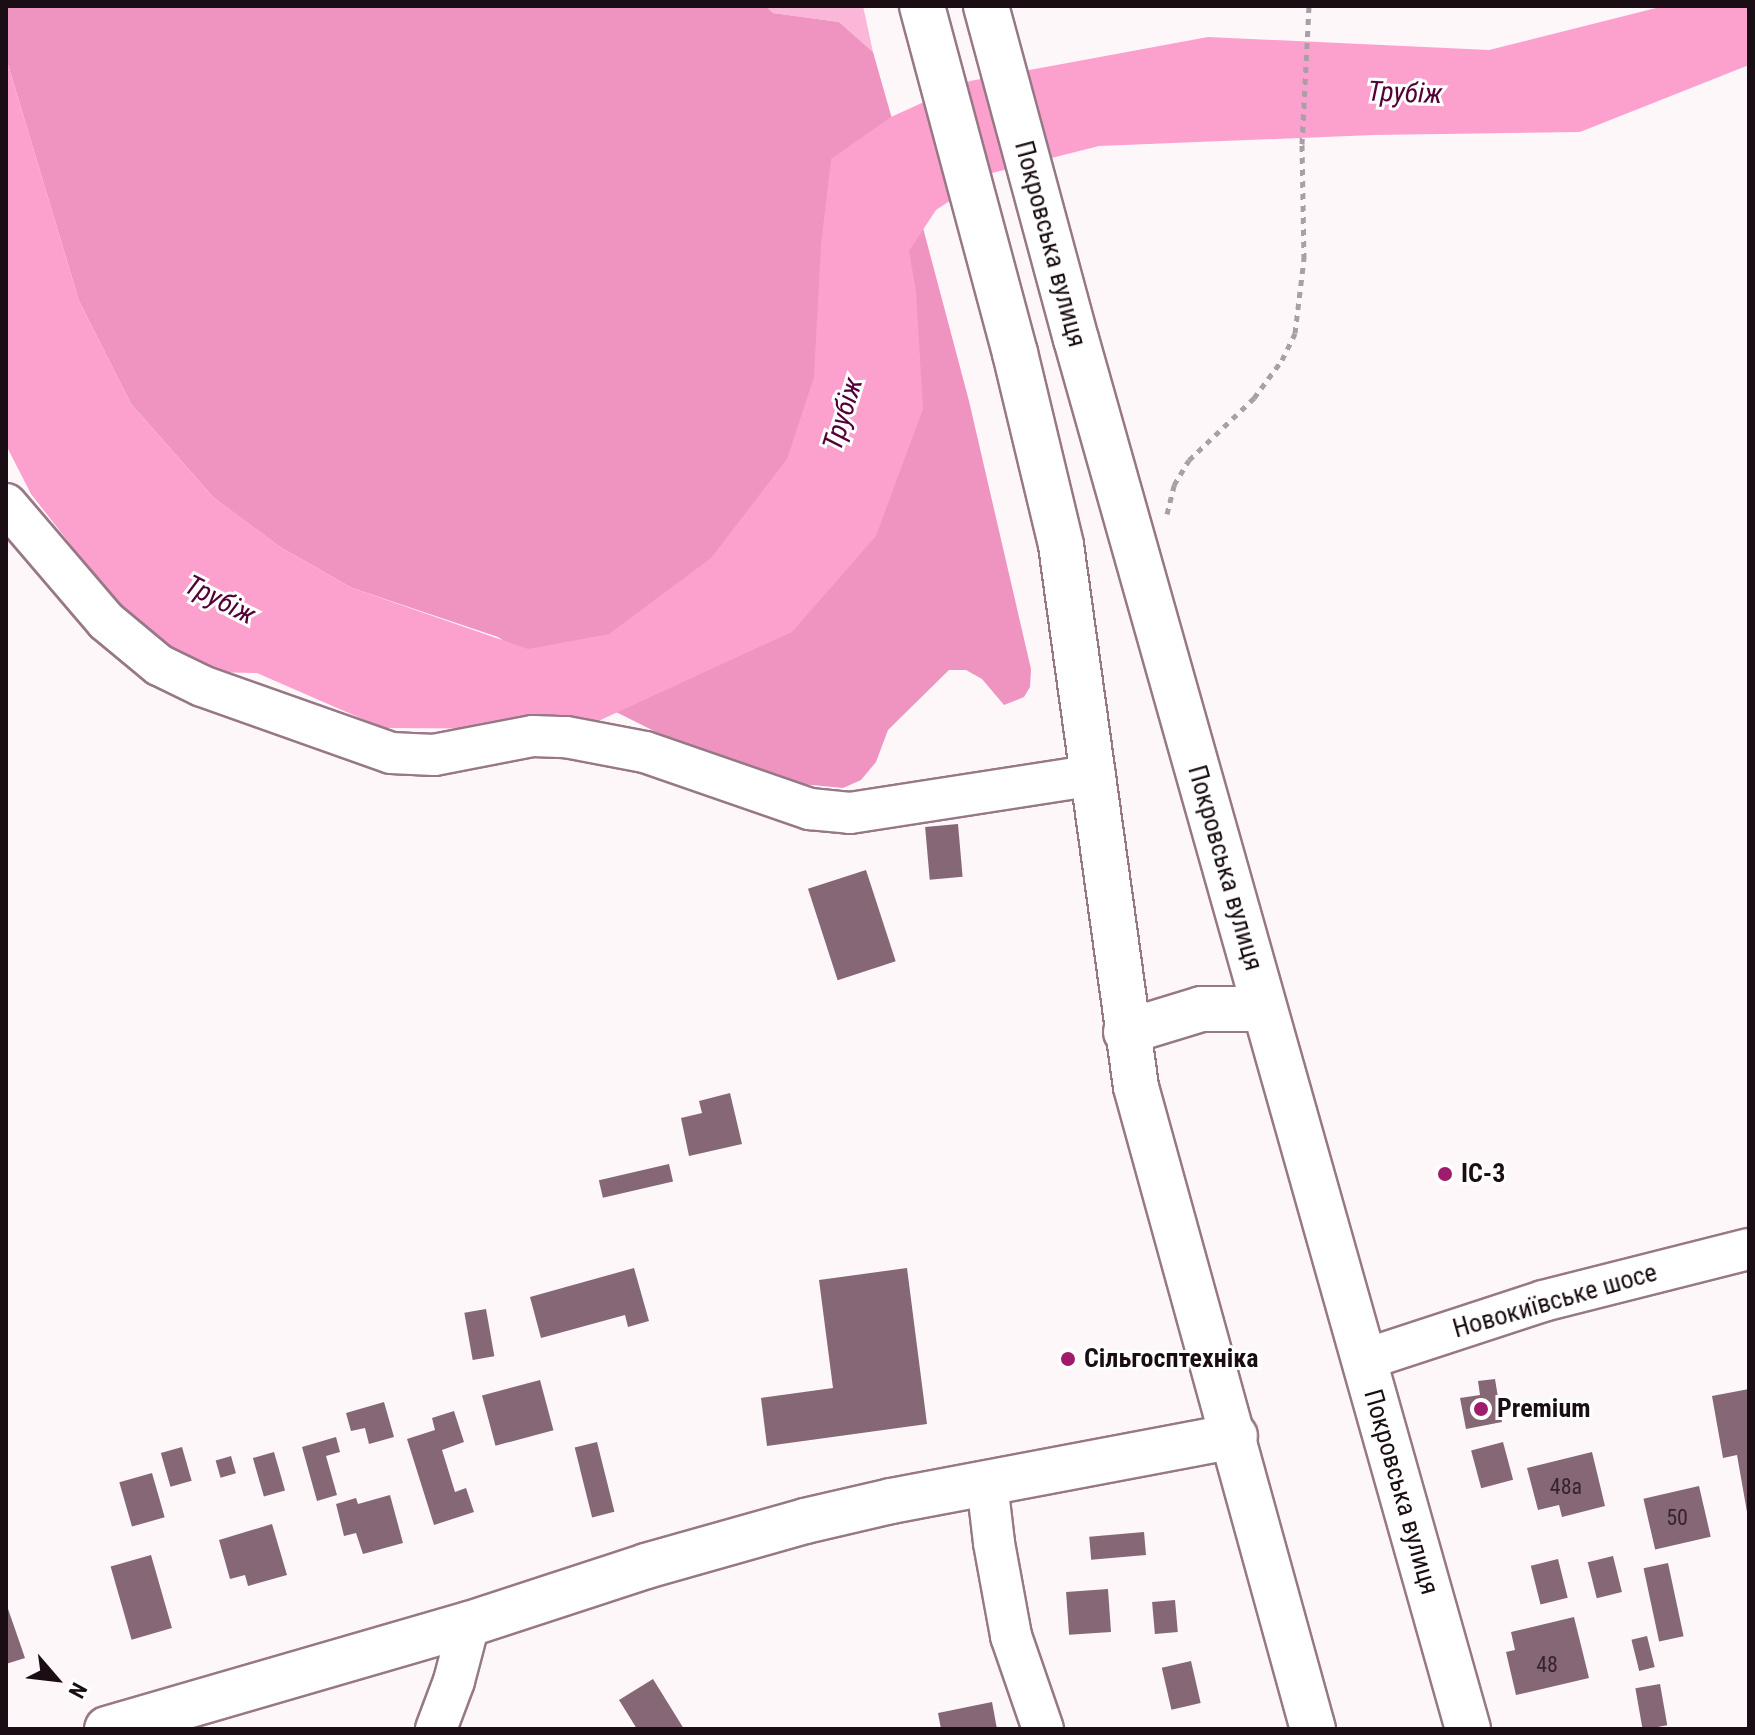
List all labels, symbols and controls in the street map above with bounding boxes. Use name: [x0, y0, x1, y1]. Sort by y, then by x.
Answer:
water label: Трубіж: [1367, 75, 1443, 111]
street label: Покровська вулиця: [1007, 138, 1093, 350]
water label: Трубіж: [816, 373, 870, 455]
water label: Трубіж: [179, 568, 261, 632]
street label: Покровська вулиця: [1181, 762, 1269, 974]
place label: ІС-3: [1461, 1158, 1505, 1190]
marker: ІС-3: [1436, 1165, 1454, 1183]
street label: Новокиївське шосе: [1449, 1257, 1661, 1345]
place label: Сільгосптехніка: [1084, 1343, 1259, 1375]
marker: Сільгосптехніка: [1059, 1350, 1077, 1368]
street label: Покровська вулиця: [1357, 1386, 1445, 1598]
place label: Premium: [1497, 1393, 1590, 1425]
marker: Premium: [1472, 1400, 1490, 1418]
house number: 48а: [1550, 1474, 1582, 1500]
house number: 50: [1666, 1505, 1688, 1531]
north arrow: [16, 1639, 96, 1719]
house number: 48: [1536, 1652, 1558, 1678]
text: N: [63, 1679, 92, 1702]

